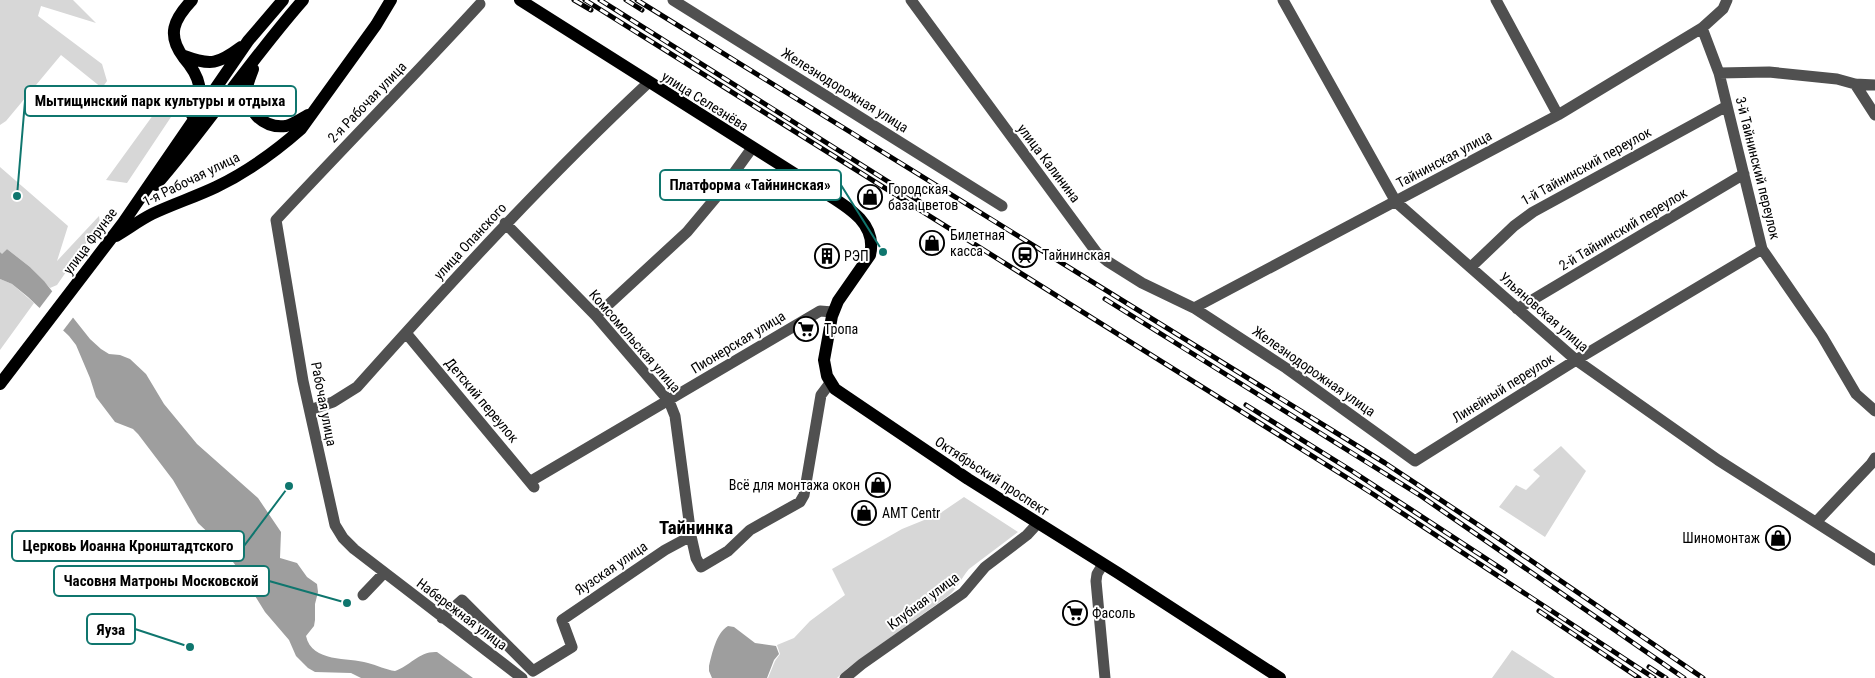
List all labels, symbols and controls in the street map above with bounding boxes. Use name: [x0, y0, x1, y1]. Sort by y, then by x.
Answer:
street label: Железнодорожная улица: [779, 44, 911, 136]
street label: 2-я Рабочая улица: [324, 58, 410, 146]
street label: улица Селезнёва: [659, 68, 751, 134]
callout: Мытищинский парк культуры и отдыха: [25, 86, 296, 116]
text: Мытищинский парк культуры и отдыха: [35, 92, 285, 110]
street label: 3-й Тайнинский переулок: [1733, 95, 1784, 241]
street label: улица Калинина: [1014, 121, 1084, 205]
street label: 1-й Тайнинский переулок: [1518, 123, 1654, 208]
street label: Тайнинская улица: [1394, 127, 1494, 191]
street label: 1-я Рабочая улица: [140, 149, 242, 209]
callout: Платформа «Тайнинская»: [660, 170, 841, 200]
text: Платформа «Тайнинская»: [669, 176, 831, 194]
place label: Городская база цветов: [888, 181, 958, 213]
shop icon: Городская база цветов: [857, 184, 883, 210]
street label: 2-й Тайнинский переулок: [1556, 184, 1690, 274]
street label: улица Опанского: [431, 199, 509, 283]
street label: улица Фрунзе: [60, 204, 120, 277]
place label: Билетная касса: [950, 227, 1005, 259]
shop icon: Билетная касса: [919, 230, 945, 256]
station icon: Тайнинская: [1012, 242, 1038, 268]
building icon: РЭП: [814, 243, 840, 269]
place label: Тайнинская: [1042, 247, 1110, 263]
place label: РЭП: [844, 248, 869, 264]
street label: Ульяновская улица: [1496, 269, 1592, 355]
street label: Комсомольская улица: [586, 286, 684, 396]
street label: Пионерская улица: [688, 308, 788, 376]
supermarket icon: Тропа: [793, 316, 819, 342]
place label: Тропа: [824, 321, 858, 337]
street label: Железнодорожная улица: [1249, 322, 1379, 420]
street label: Линейный переулок: [1449, 350, 1557, 426]
street label: Детский переулок: [442, 355, 522, 446]
street label: Рабочая улица: [308, 361, 340, 447]
street label: Октябрьский проспект: [932, 433, 1052, 519]
shop icon: Всё для монтажа окон: [865, 472, 891, 498]
place label: Всё для монтажа окон: [729, 477, 860, 493]
shop icon: AMT Centr: [851, 500, 877, 526]
place label: AMT Centr: [882, 505, 940, 521]
district label: Тайнинка: [659, 516, 733, 539]
shop icon: Шиномонтаж: [1765, 525, 1791, 551]
place label: Шиномонтаж: [1682, 530, 1760, 546]
callout: Церковь Иоанна Кронштадтского: [12, 531, 244, 561]
text: Церковь Иоанна Кронштадтского: [22, 537, 234, 555]
street label: Яузская улица: [572, 538, 650, 598]
callout: Часовня Матроны Московской: [54, 566, 269, 596]
street label: Клубная улица: [884, 569, 962, 633]
text: Часовня Матроны Московской: [63, 572, 259, 590]
street label: Набережная улица: [414, 575, 510, 653]
supermarket icon: Фасоль: [1062, 600, 1088, 626]
place label: Фасоль: [1092, 605, 1136, 621]
callout: Яуза: [87, 614, 135, 644]
text: Яуза: [96, 621, 125, 639]

